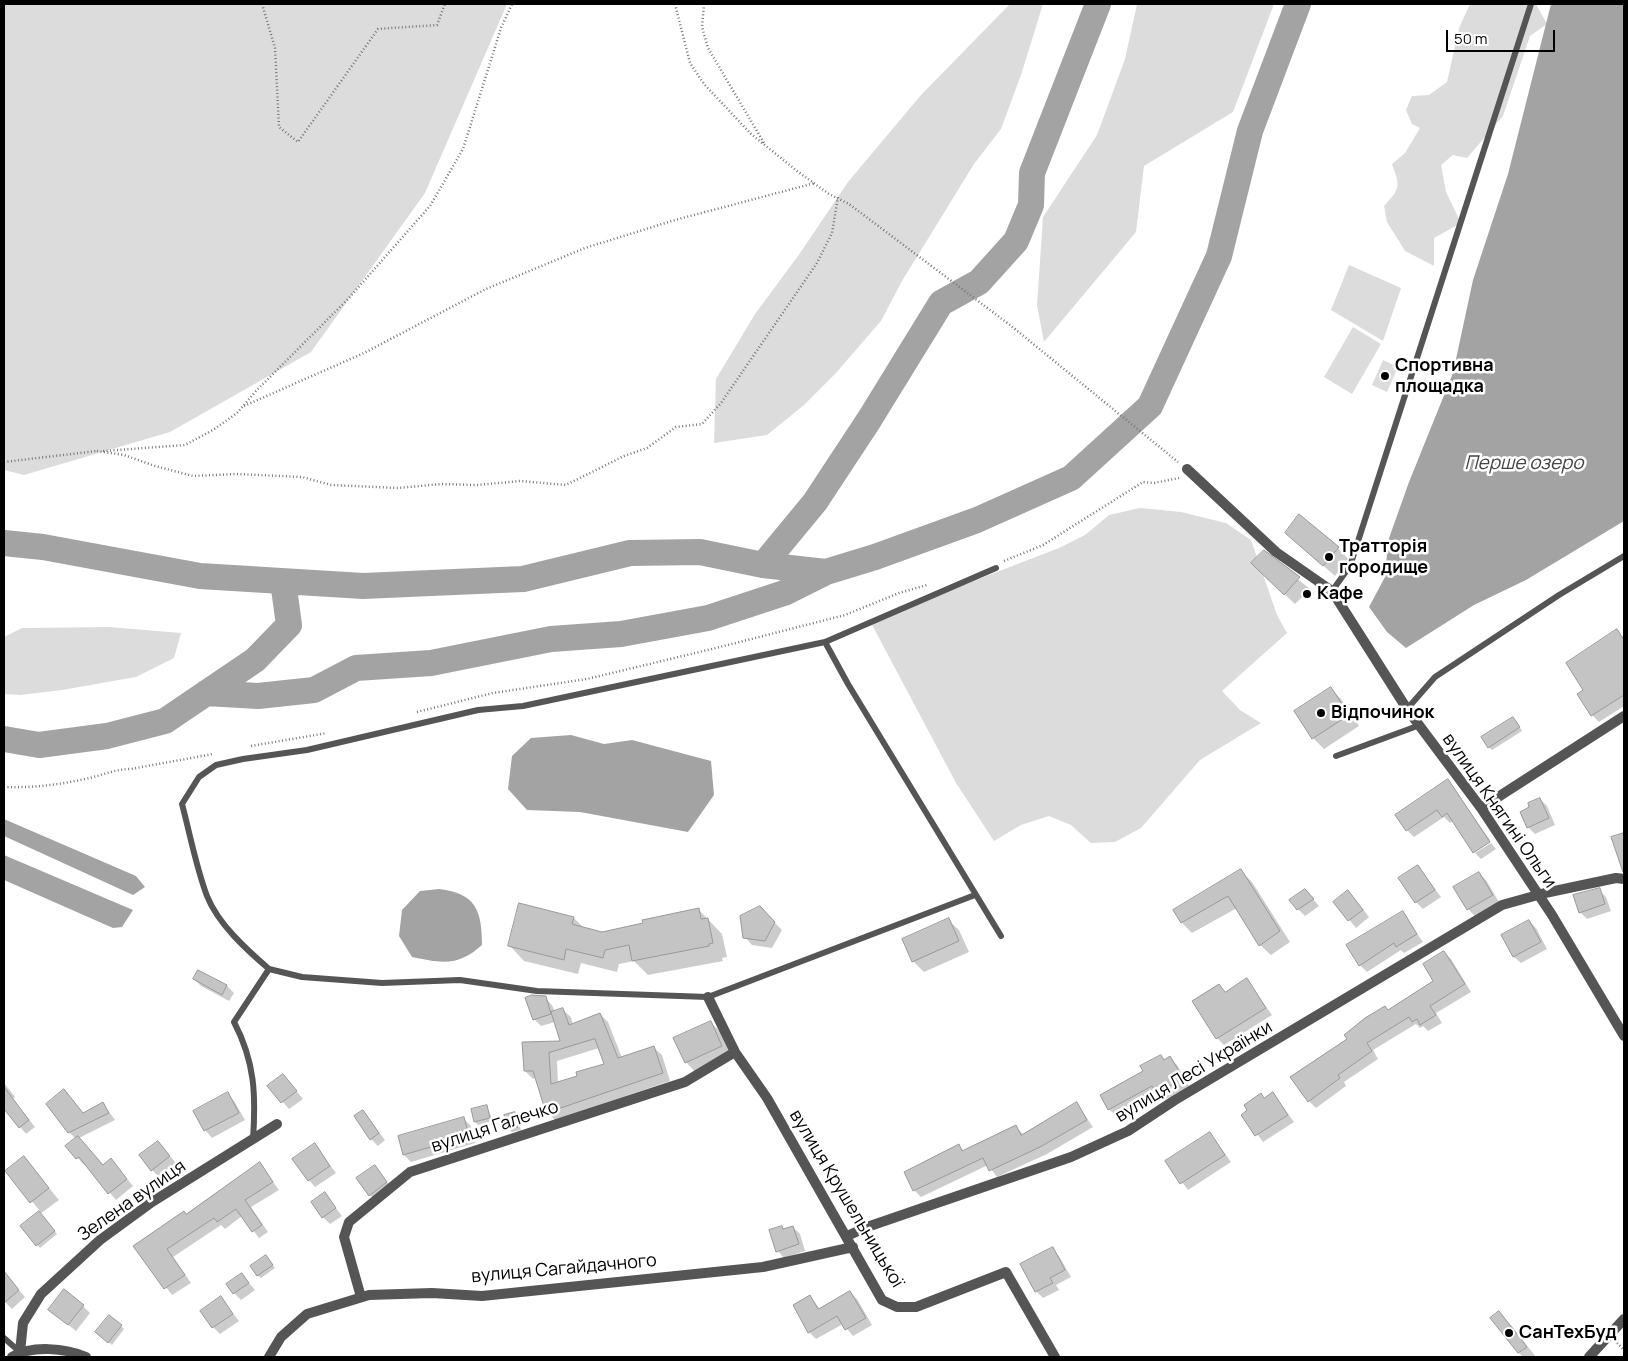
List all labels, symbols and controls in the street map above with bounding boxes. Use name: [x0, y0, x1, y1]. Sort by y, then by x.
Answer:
scale bar: [1448, 20, 1557, 52]
text: 50 m: [1454, 28, 1488, 49]
place label: Спортивна площадка: [1395, 355, 1494, 398]
marker: Спортивна площадка: [1379, 370, 1391, 382]
water label: Перше озеро: [1464, 453, 1584, 475]
place label: Тратторія городище: [1339, 536, 1428, 578]
marker: Тратторія городище: [1323, 551, 1335, 563]
place label: Кафе: [1317, 583, 1363, 605]
marker: Кафе: [1301, 588, 1313, 600]
place label: Відпочинок: [1331, 702, 1434, 724]
marker: Відпочинок: [1315, 707, 1327, 719]
street label: вулиця Княгині Ольги: [1437, 729, 1561, 893]
street label: вулиця Лесі Українки: [1112, 1017, 1276, 1127]
street label: вулиця Галечко: [429, 1096, 561, 1158]
street label: вулиця Крушельницької: [784, 1106, 908, 1292]
street label: Зелена вулиця: [74, 1156, 190, 1246]
street label: вулиця Сагайдачного: [470, 1250, 658, 1288]
place label: СанТехБуд: [1519, 1322, 1617, 1344]
marker: СанТехБуд: [1503, 1327, 1515, 1339]

